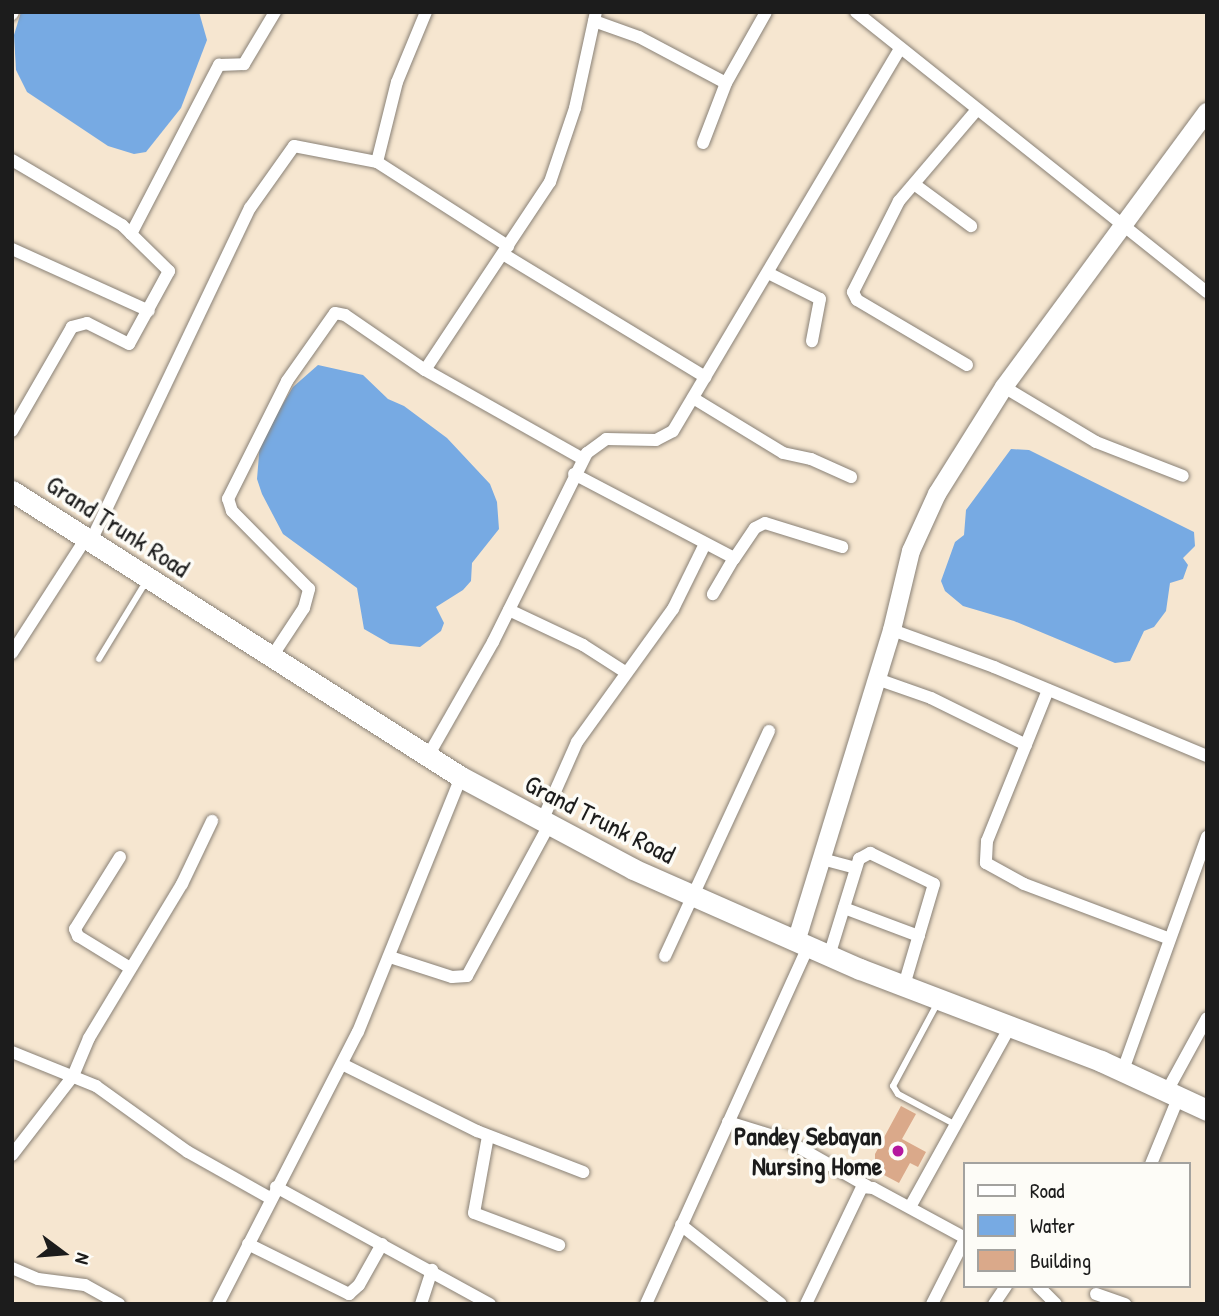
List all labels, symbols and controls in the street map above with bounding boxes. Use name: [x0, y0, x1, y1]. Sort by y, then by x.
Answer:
street label: Grand Trunk Road: [41, 468, 195, 584]
street label: Grand Trunk Road: [520, 768, 680, 870]
place label: Pandey Sebayan Nursing Home: [734, 1120, 882, 1182]
marker: Pandey Sebayan Nursing Home: [888, 1141, 908, 1161]
legend: [964, 1162, 1191, 1288]
text: Road: [1030, 1176, 1064, 1205]
text: Water: [1030, 1211, 1075, 1240]
north arrow: [28, 1218, 98, 1288]
text: Building: [1030, 1246, 1091, 1275]
text: N: [69, 1250, 97, 1267]

